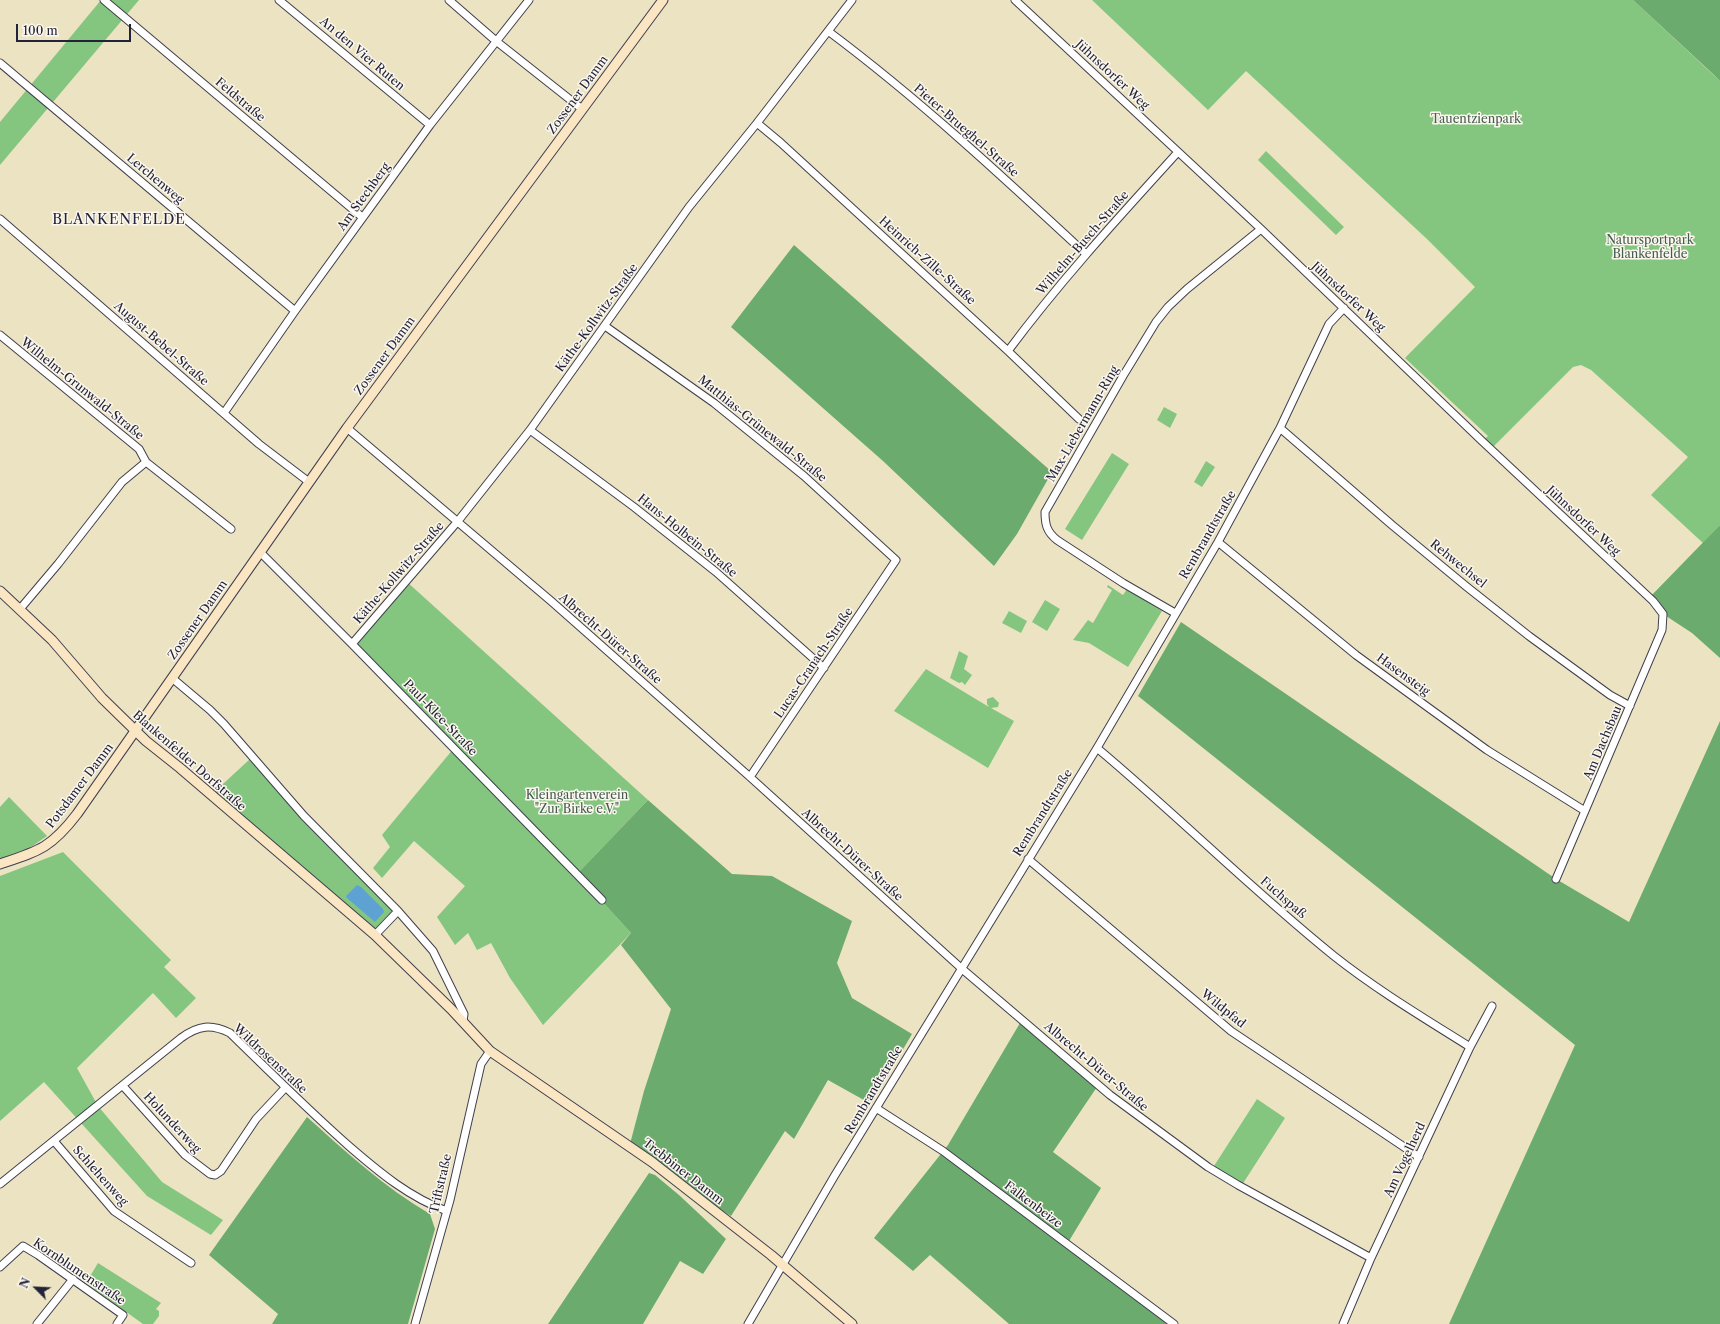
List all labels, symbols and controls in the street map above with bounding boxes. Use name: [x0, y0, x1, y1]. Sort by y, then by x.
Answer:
street label: An den Vier Ruten: [317, 14, 407, 94]
scale bar: [18, 16, 133, 42]
text: 100 m: [23, 23, 58, 38]
street label: Jühnsdorfer Weg: [1072, 37, 1152, 113]
street label: Zossener Damm: [545, 53, 611, 137]
street label: Feldstraße: [212, 75, 268, 125]
street label: Pieter-Brueghel-Straße: [911, 82, 1021, 180]
park label: Tauentzienpark: [1431, 113, 1521, 127]
street label: Lerchenweg: [124, 151, 186, 207]
street label: Am Stechberg: [335, 160, 393, 234]
street label: Wilhelm-Busch-Straße: [1034, 188, 1132, 298]
district label: BLANKENFELDE: [52, 212, 186, 228]
street label: Heinrich-Zille-Straße: [876, 214, 978, 308]
park label: Natursportpark Blankenfelde: [1606, 234, 1694, 262]
street label: Jühnsdorfer Weg: [1308, 259, 1388, 335]
street label: Käthe-Kollwitz-Straße: [553, 261, 641, 375]
street label: August-Bebel-Straße: [111, 299, 211, 389]
street label: Zossener Damm: [352, 314, 418, 398]
street label: Wilhelm-Grunwald-Straße: [18, 335, 146, 443]
street label: Max-Liebermann-Ring: [1044, 363, 1122, 485]
street label: Matthias-Grünewald-Straße: [695, 373, 829, 485]
street label: Jühnsdorfer Weg: [1543, 483, 1623, 559]
street label: Rembrandtstraße: [1177, 488, 1239, 582]
street label: Hans-Holbein-Straße: [634, 491, 740, 581]
street label: Käthe-Kollwitz-Straße: [351, 519, 447, 627]
street label: Rehwechsel: [1427, 537, 1489, 591]
street label: Zossener Damm: [165, 578, 231, 662]
street label: Albrecht-Dürer-Straße: [556, 591, 664, 687]
street label: Lucas-Cranach-Straße: [772, 605, 856, 721]
street label: Hasensteig: [1374, 651, 1432, 699]
street label: Paul-Klee-Straße: [400, 677, 480, 759]
street label: Am Dachsbau: [1581, 704, 1625, 782]
street label: Blankenfelder Dorfstraße: [129, 708, 249, 814]
street label: Potsdamer Damm: [43, 741, 117, 831]
street label: Rembrandtstraße: [1010, 767, 1076, 859]
park label: Kleingartenverein "Zur Birke e.V.": [526, 789, 628, 817]
street label: Albrecht-Dürer-Straße: [798, 806, 906, 904]
street label: Fuchspaß: [1257, 874, 1309, 922]
street label: Wildpfad: [1198, 987, 1248, 1031]
street label: Albrecht-Dürer-Straße: [1041, 1019, 1151, 1115]
street label: Wildrosenstraße: [230, 1021, 310, 1097]
street label: Rembrandtstraße: [842, 1043, 906, 1137]
street label: Holunderweg: [140, 1090, 204, 1156]
street label: Am Vogelherd: [1381, 1120, 1429, 1200]
street label: Trebbiner Damm: [640, 1136, 726, 1208]
street label: Schlehenweg: [69, 1143, 131, 1209]
street label: Triftstraße: [427, 1153, 455, 1215]
street label: Falkenbeize: [1001, 1179, 1065, 1231]
street label: Kornblumenstraße: [30, 1236, 128, 1308]
north arrow: [16, 1268, 56, 1308]
text: N: [17, 1276, 33, 1290]

